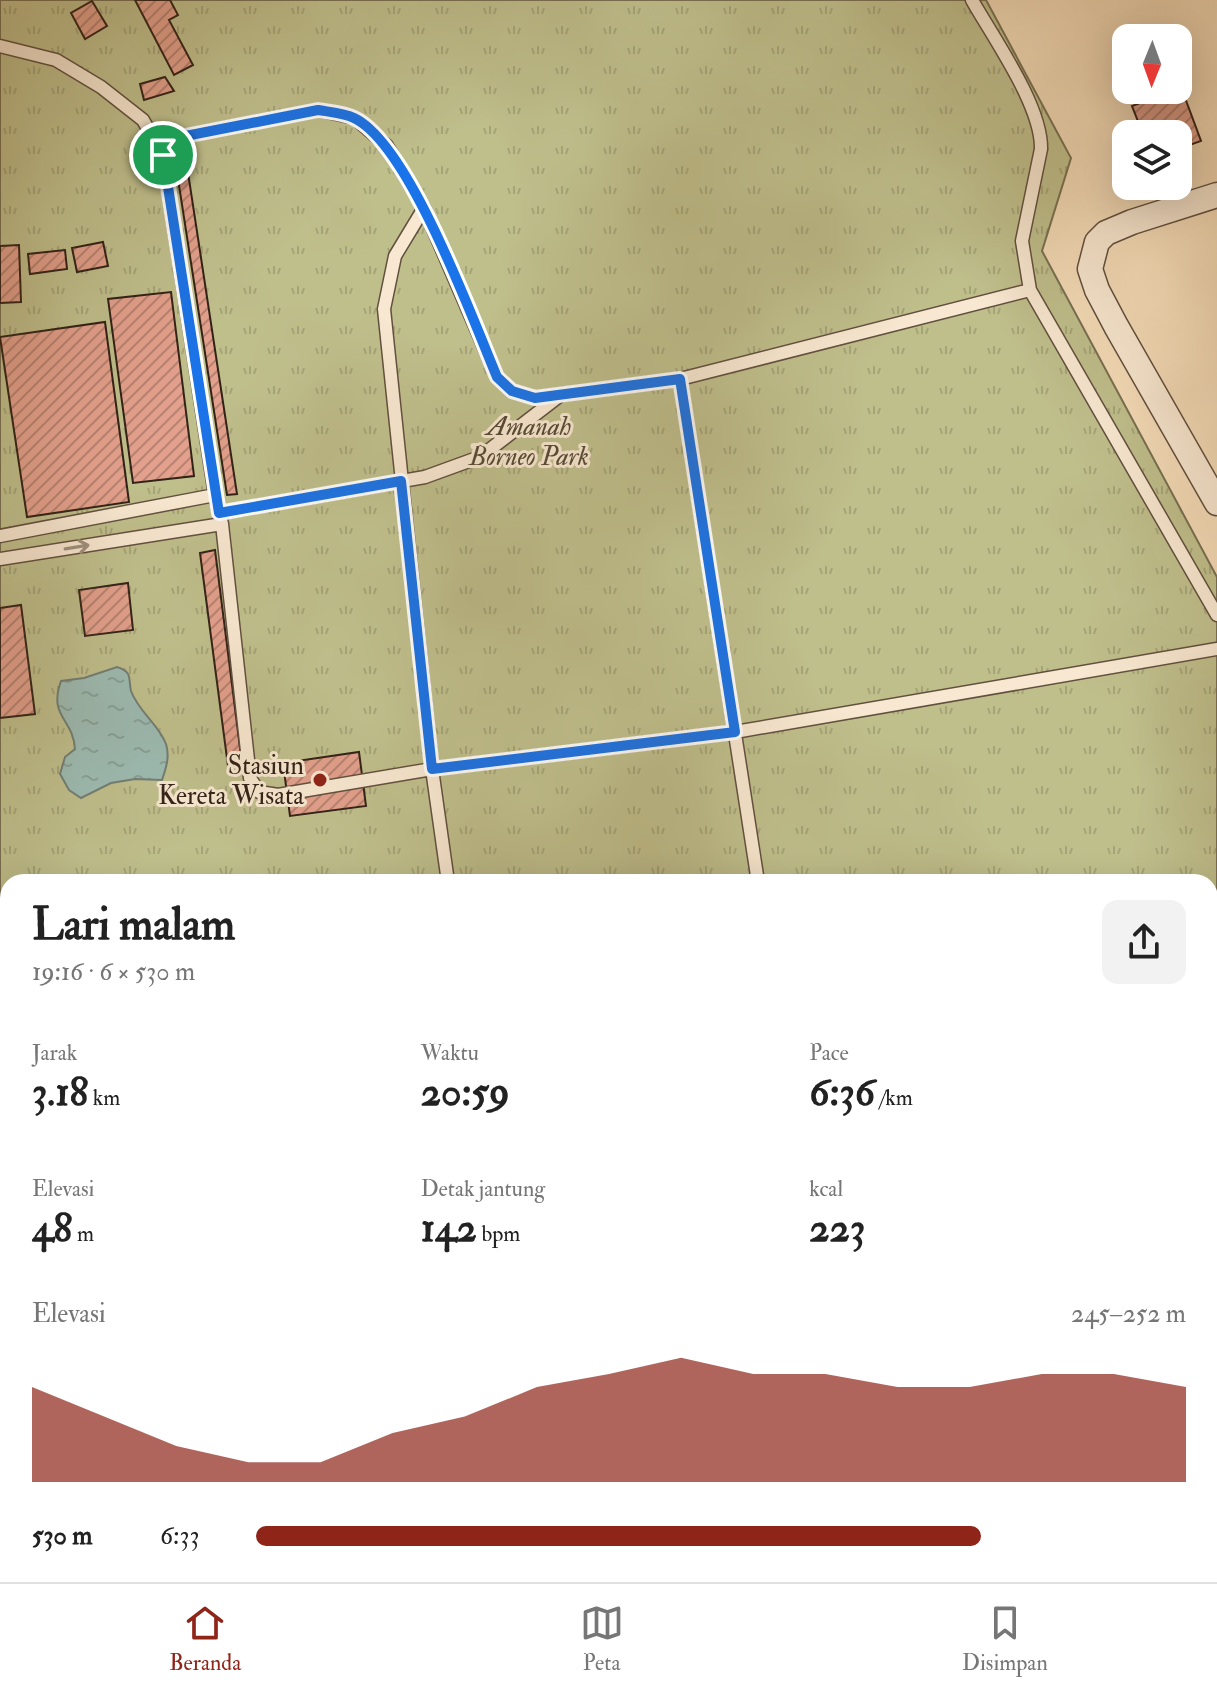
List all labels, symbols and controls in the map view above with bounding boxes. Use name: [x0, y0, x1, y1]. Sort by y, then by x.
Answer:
north arrow: [1112, 24, 1192, 104]
map controls: [1112, 24, 1192, 200]
button: layers: [1112, 120, 1192, 200]
pin: [129, 121, 197, 189]
icon: arrive: [141, 133, 185, 177]
park label: Amanah Borneo Park: [467, 411, 589, 473]
one-way arrow: [64, 539, 89, 554]
place label: Stasiun Kereta Wisata: [158, 750, 304, 812]
marker: Stasiun Kereta Wisata: [311, 771, 329, 789]
text: Lari malam: [32, 898, 235, 953]
button: share: [1102, 900, 1186, 984]
text: 19:16 · 6 × 530 m: [32, 956, 195, 988]
text: Jarak: [32, 1039, 77, 1067]
text: Waktu: [421, 1039, 479, 1067]
text: Pace: [809, 1039, 849, 1067]
text: 3.18: [32, 1067, 88, 1118]
text: 20:59: [421, 1067, 509, 1118]
text: 6:36: [809, 1067, 875, 1118]
text: km: [88, 1084, 120, 1112]
text: /km: [875, 1084, 913, 1112]
text: Elevasi: [32, 1175, 94, 1203]
text: Detak jantung: [421, 1175, 545, 1203]
text: kcal: [809, 1175, 843, 1203]
text: 48: [32, 1203, 72, 1254]
text: 142: [421, 1203, 477, 1254]
text: 223: [809, 1203, 865, 1254]
text: m: [72, 1220, 94, 1248]
text: bpm: [477, 1220, 520, 1248]
text: Elevasi: [32, 1298, 106, 1330]
text: 245–252 m: [1071, 1298, 1186, 1330]
text: 530 m: [32, 1520, 92, 1552]
text: 6:33: [160, 1520, 200, 1552]
tab: Beranda: [169, 1601, 241, 1677]
tab: Peta: [580, 1601, 624, 1677]
tab: Disimpan: [962, 1601, 1048, 1677]

